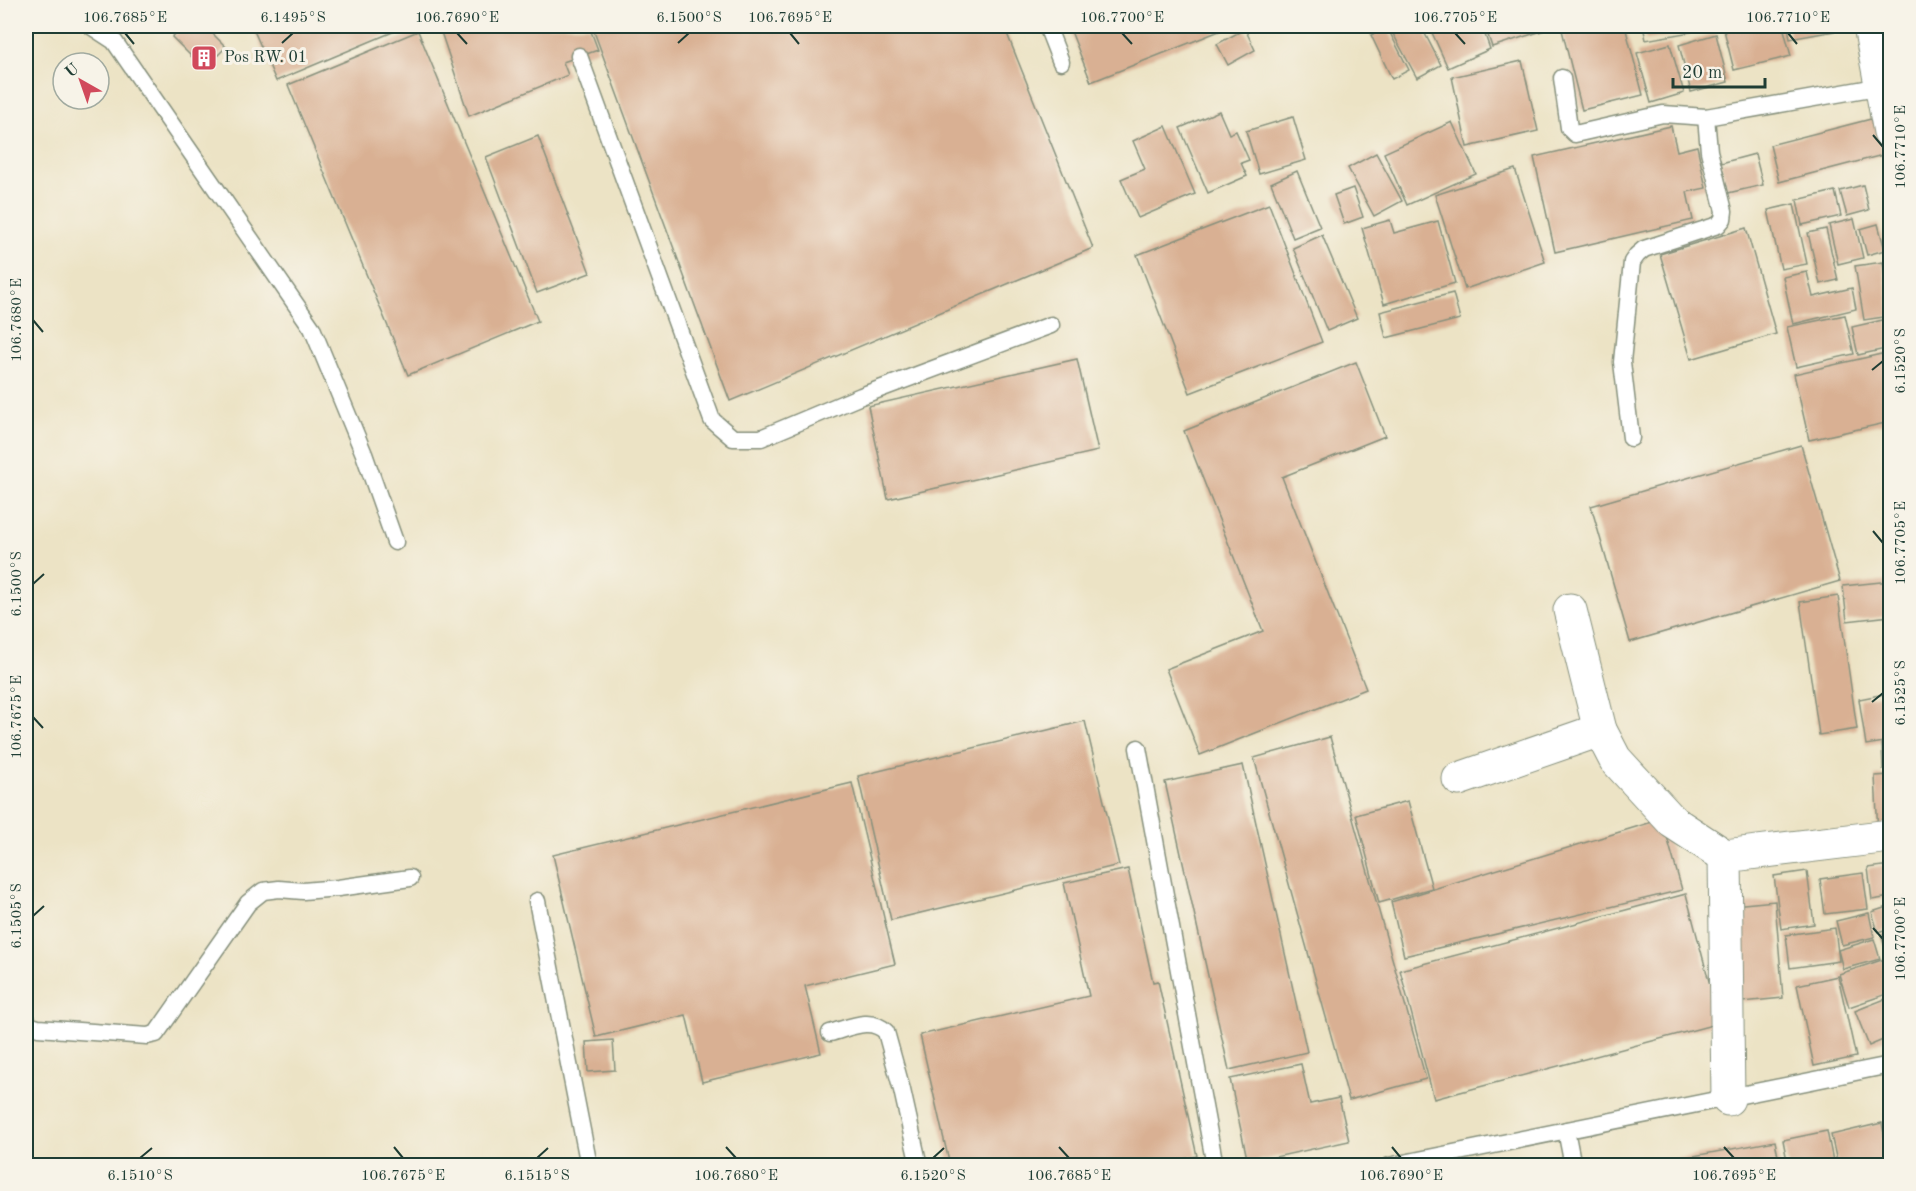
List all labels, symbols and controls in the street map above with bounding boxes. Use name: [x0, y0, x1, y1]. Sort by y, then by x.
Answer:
text: 106.7685°E: [83, 11, 167, 26]
text: 6.1495°S: [260, 11, 326, 26]
text: 106.7690°E: [415, 11, 499, 26]
text: 6.1500°S: [656, 11, 722, 26]
text: 106.7695°E: [748, 11, 832, 26]
text: 106.7700°E: [1080, 11, 1164, 26]
text: 106.7705°E: [1413, 11, 1497, 26]
text: 106.7710°E: [1746, 11, 1830, 26]
building icon: Pos RW. 01: [189, 43, 219, 73]
place label: Pos RW. 01: [224, 50, 307, 66]
north arrow: [51, 51, 111, 111]
scale bar: [1673, 51, 1764, 89]
text: U: [63, 61, 83, 81]
text: 20 m: [1682, 64, 1722, 82]
text: 106.7710°E: [1894, 105, 1909, 189]
text: 106.7680°E: [10, 278, 25, 362]
text: 6.1520°S: [1894, 328, 1909, 394]
text: 106.7705°E: [1894, 501, 1909, 585]
text: 6.1500°S: [10, 551, 25, 617]
text: 6.1525°S: [1894, 660, 1909, 726]
text: 106.7675°E: [10, 675, 25, 759]
text: 6.1505°S: [10, 883, 25, 949]
text: 106.7700°E: [1894, 897, 1909, 981]
text: 6.1510°S: [107, 1169, 173, 1184]
text: 106.7675°E: [361, 1169, 445, 1184]
text: 6.1515°S: [504, 1169, 570, 1184]
text: 106.7680°E: [694, 1169, 778, 1184]
text: 6.1520°S: [900, 1169, 966, 1184]
text: 106.7685°E: [1027, 1169, 1111, 1184]
text: 106.7690°E: [1359, 1169, 1443, 1184]
text: 106.7695°E: [1692, 1169, 1776, 1184]

